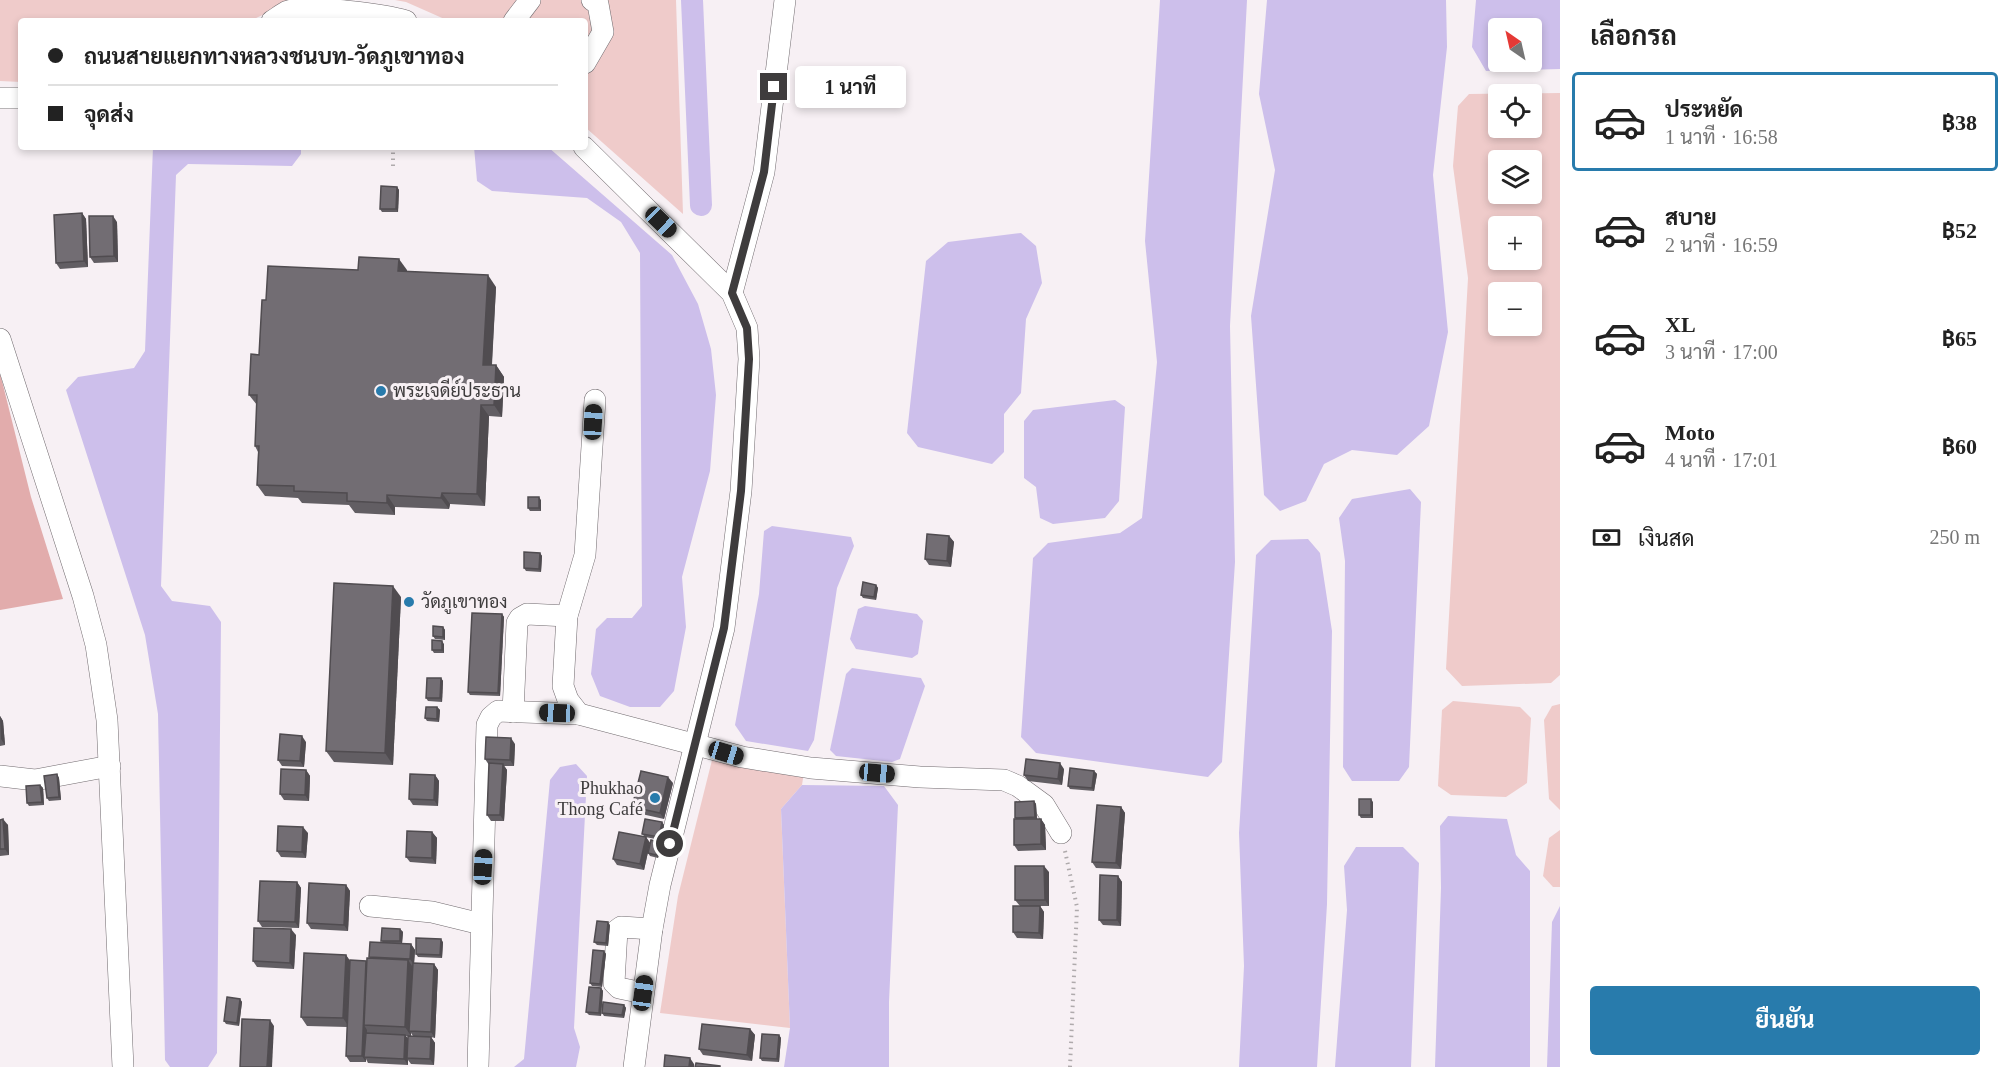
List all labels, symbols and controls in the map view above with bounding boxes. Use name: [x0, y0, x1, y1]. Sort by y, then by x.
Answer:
north arrow: [1488, 18, 1542, 72]
map controls: [1488, 18, 1542, 336]
text: เลือกรถ: [1590, 21, 1677, 51]
text: ถนนสายแยกทางหลวงชนบท-วัดภูเขาทอง: [84, 44, 465, 69]
callout: 1 นาที: [795, 66, 906, 108]
route end: [760, 73, 787, 100]
text: 1 นาที: [825, 76, 876, 98]
button: locate: [1488, 84, 1542, 138]
icon: car: [1593, 95, 1647, 149]
text: ประหยัด: [1665, 97, 1743, 122]
text: จุดส่ง: [84, 102, 134, 127]
text: ฿38: [1942, 110, 1977, 135]
text: 1 นาที · 16:58: [1665, 126, 1778, 148]
button: layers: [1488, 150, 1542, 204]
car: [642, 203, 680, 241]
icon: car: [1593, 203, 1647, 257]
text: สบาย: [1665, 205, 1717, 230]
button: +: [1488, 216, 1542, 270]
text: ฿52: [1942, 218, 1977, 243]
text: 2 นาที · 16:59: [1665, 234, 1778, 256]
button: −: [1488, 282, 1542, 336]
icon: car: [1593, 311, 1647, 365]
text: XL: [1665, 312, 1696, 337]
text: ฿65: [1942, 326, 1977, 351]
text: 3 นาที · 17:00: [1665, 341, 1778, 363]
place label: พระเจดีย์ประธาน: [393, 378, 521, 401]
marker: พระเจดีย์ประธาน: [374, 384, 388, 398]
car: [583, 404, 603, 440]
icon: car: [1593, 419, 1647, 473]
text: Moto: [1665, 420, 1715, 445]
text: ฿60: [1942, 434, 1977, 459]
text: 4 นาที · 17:01: [1665, 449, 1778, 471]
icon: cash: [1590, 521, 1623, 554]
text: เงินสด: [1638, 526, 1695, 551]
text: 250 m: [1929, 526, 1980, 548]
place label: วัดภูเขาทอง: [421, 591, 508, 615]
marker: วัดภูเขาทอง: [402, 595, 416, 609]
car: [539, 703, 575, 723]
car: [706, 739, 746, 767]
car: [858, 762, 896, 784]
place label: Phukhao Thong Café: [558, 778, 643, 819]
marker: Phukhao Thong Café: [648, 791, 662, 805]
route start: [656, 830, 683, 857]
car: [473, 849, 493, 885]
car: [632, 974, 654, 1012]
button: ยืนยัน: [1590, 986, 1980, 1055]

